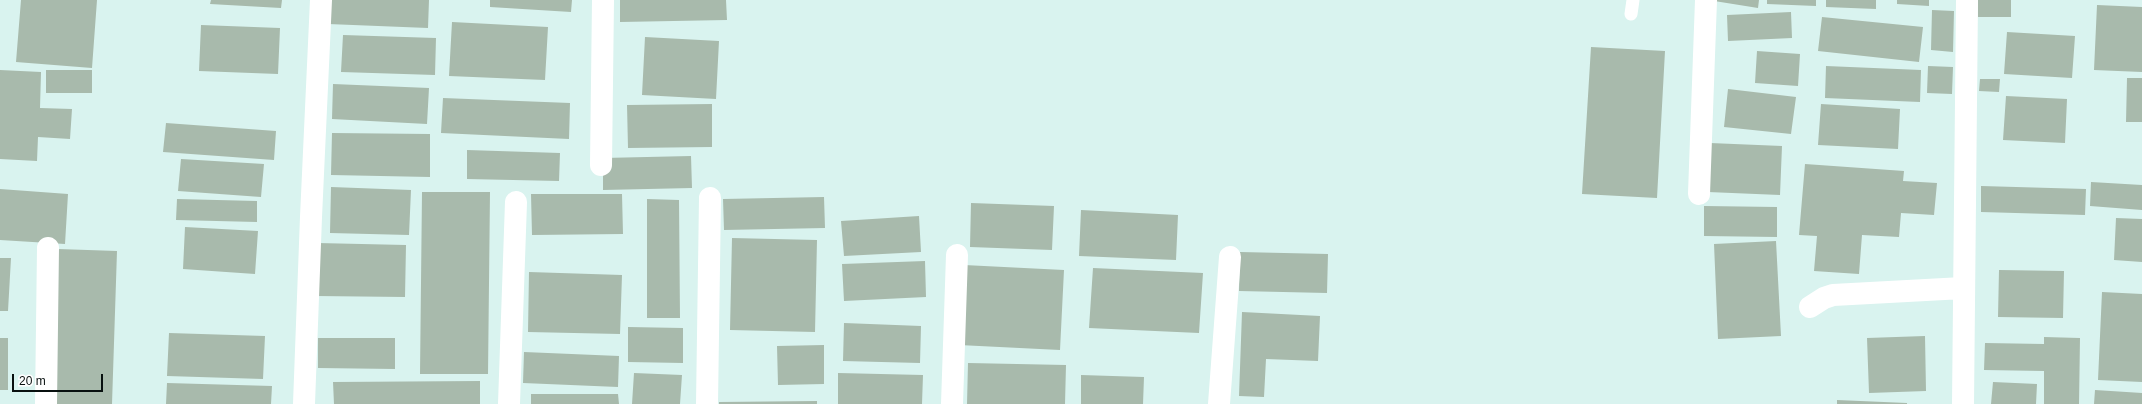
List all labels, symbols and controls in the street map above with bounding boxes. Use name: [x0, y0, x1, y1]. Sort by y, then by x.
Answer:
scale bar: [14, 366, 105, 392]
text: 20 m: [19, 374, 46, 388]

